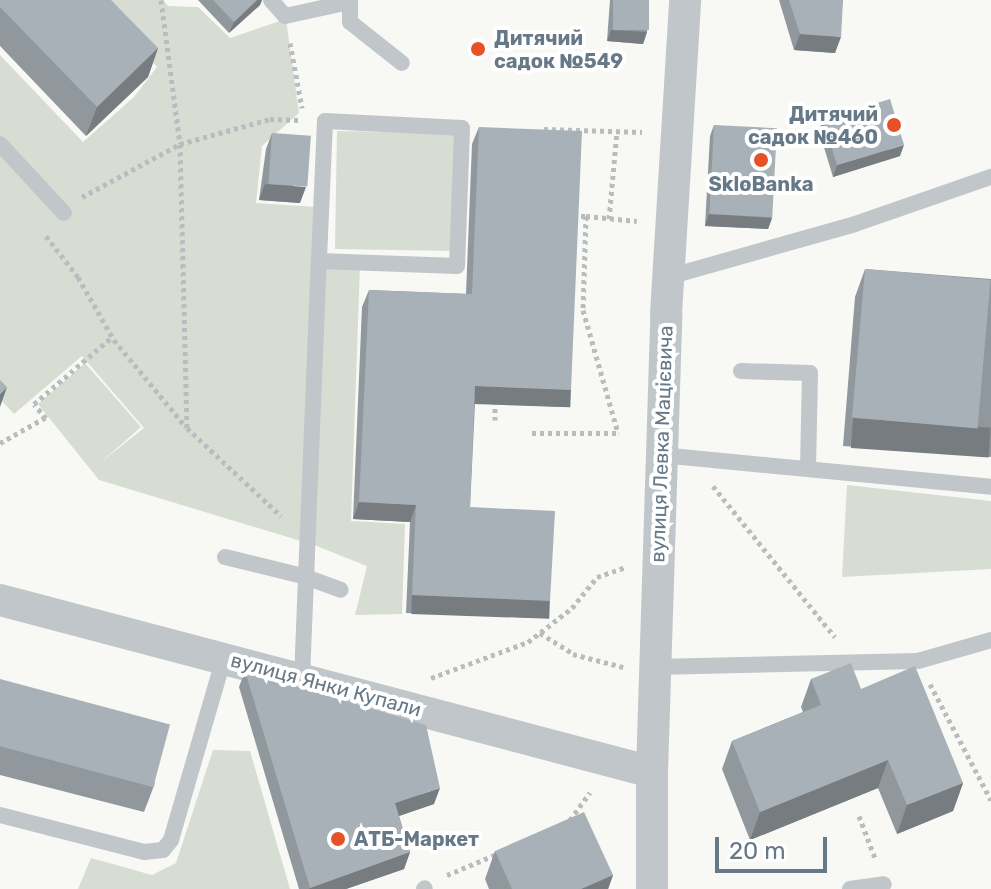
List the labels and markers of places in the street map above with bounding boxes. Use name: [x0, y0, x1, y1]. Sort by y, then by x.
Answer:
place label: Дитячий садок №549: [494, 26, 623, 73]
marker: Дитячий садок №549: [469, 40, 487, 58]
place label: Дитячий садок №460: [748, 102, 878, 149]
marker: Дитячий садок №460: [885, 116, 903, 134]
marker: SkloBanka: [752, 151, 770, 169]
place label: SkloBanka: [709, 172, 813, 196]
place label: АТБ-Маркет: [354, 827, 479, 851]
marker: АТБ-Маркет: [329, 830, 347, 848]

